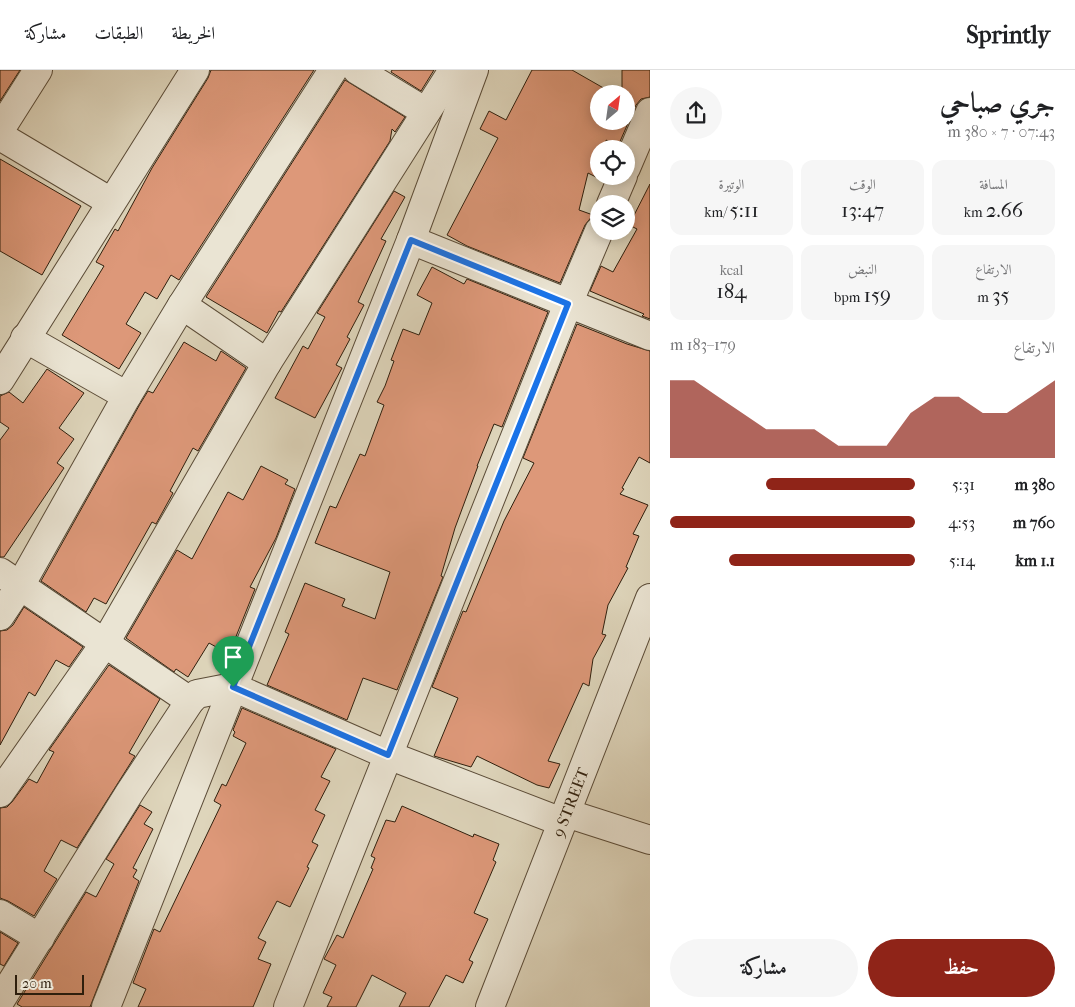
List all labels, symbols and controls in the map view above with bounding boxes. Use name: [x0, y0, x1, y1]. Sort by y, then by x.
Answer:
text: Sprintly: [966, 21, 1050, 49]
text: مشاركة: [25, 23, 66, 44]
text: الطبقات: [94, 23, 143, 44]
text: الخريطة: [171, 23, 215, 44]
north arrow: [590, 85, 635, 130]
map controls: [590, 85, 635, 240]
text: جري صباحي: [940, 86, 1055, 119]
button: share: [670, 87, 722, 139]
text: 07:43 · 7 × 380 m: [948, 122, 1055, 141]
button: locate: [590, 140, 635, 185]
text: الوتيرة: [719, 176, 744, 193]
text: الوقت: [849, 176, 876, 193]
text: المسافة: [979, 176, 1008, 193]
button: layers: [590, 195, 635, 240]
text: 5:11: [730, 198, 759, 222]
text: 13:47: [841, 198, 884, 222]
text: 2.66: [986, 198, 1023, 222]
text: /km: [704, 204, 730, 221]
text: km: [964, 204, 986, 221]
text: النبض: [848, 261, 877, 278]
text: الارتفاع: [975, 261, 1012, 278]
text: kcal: [720, 262, 743, 279]
text: 184: [716, 279, 747, 303]
text: 159: [864, 283, 891, 307]
text: 35: [992, 283, 1010, 307]
text: bpm: [834, 289, 864, 306]
text: m: [977, 289, 992, 306]
text: 179–183 m: [670, 335, 736, 354]
text: الارتفاع: [1013, 338, 1055, 357]
text: 5:31: [952, 475, 975, 494]
text: 380 m: [1015, 475, 1055, 494]
text: 4:53: [948, 513, 975, 532]
text: 760 m: [1013, 513, 1055, 532]
text: 5:14: [949, 551, 975, 570]
text: 1.1 km: [1016, 551, 1055, 570]
pin: [212, 636, 254, 687]
icon: arrive: [219, 643, 247, 671]
street label: 9 STREET: [548, 765, 592, 839]
button: مشاركة: [670, 939, 858, 997]
button: حفظ: [868, 939, 1055, 997]
scale bar: [15, 972, 84, 995]
text: 20 m: [22, 975, 52, 992]

